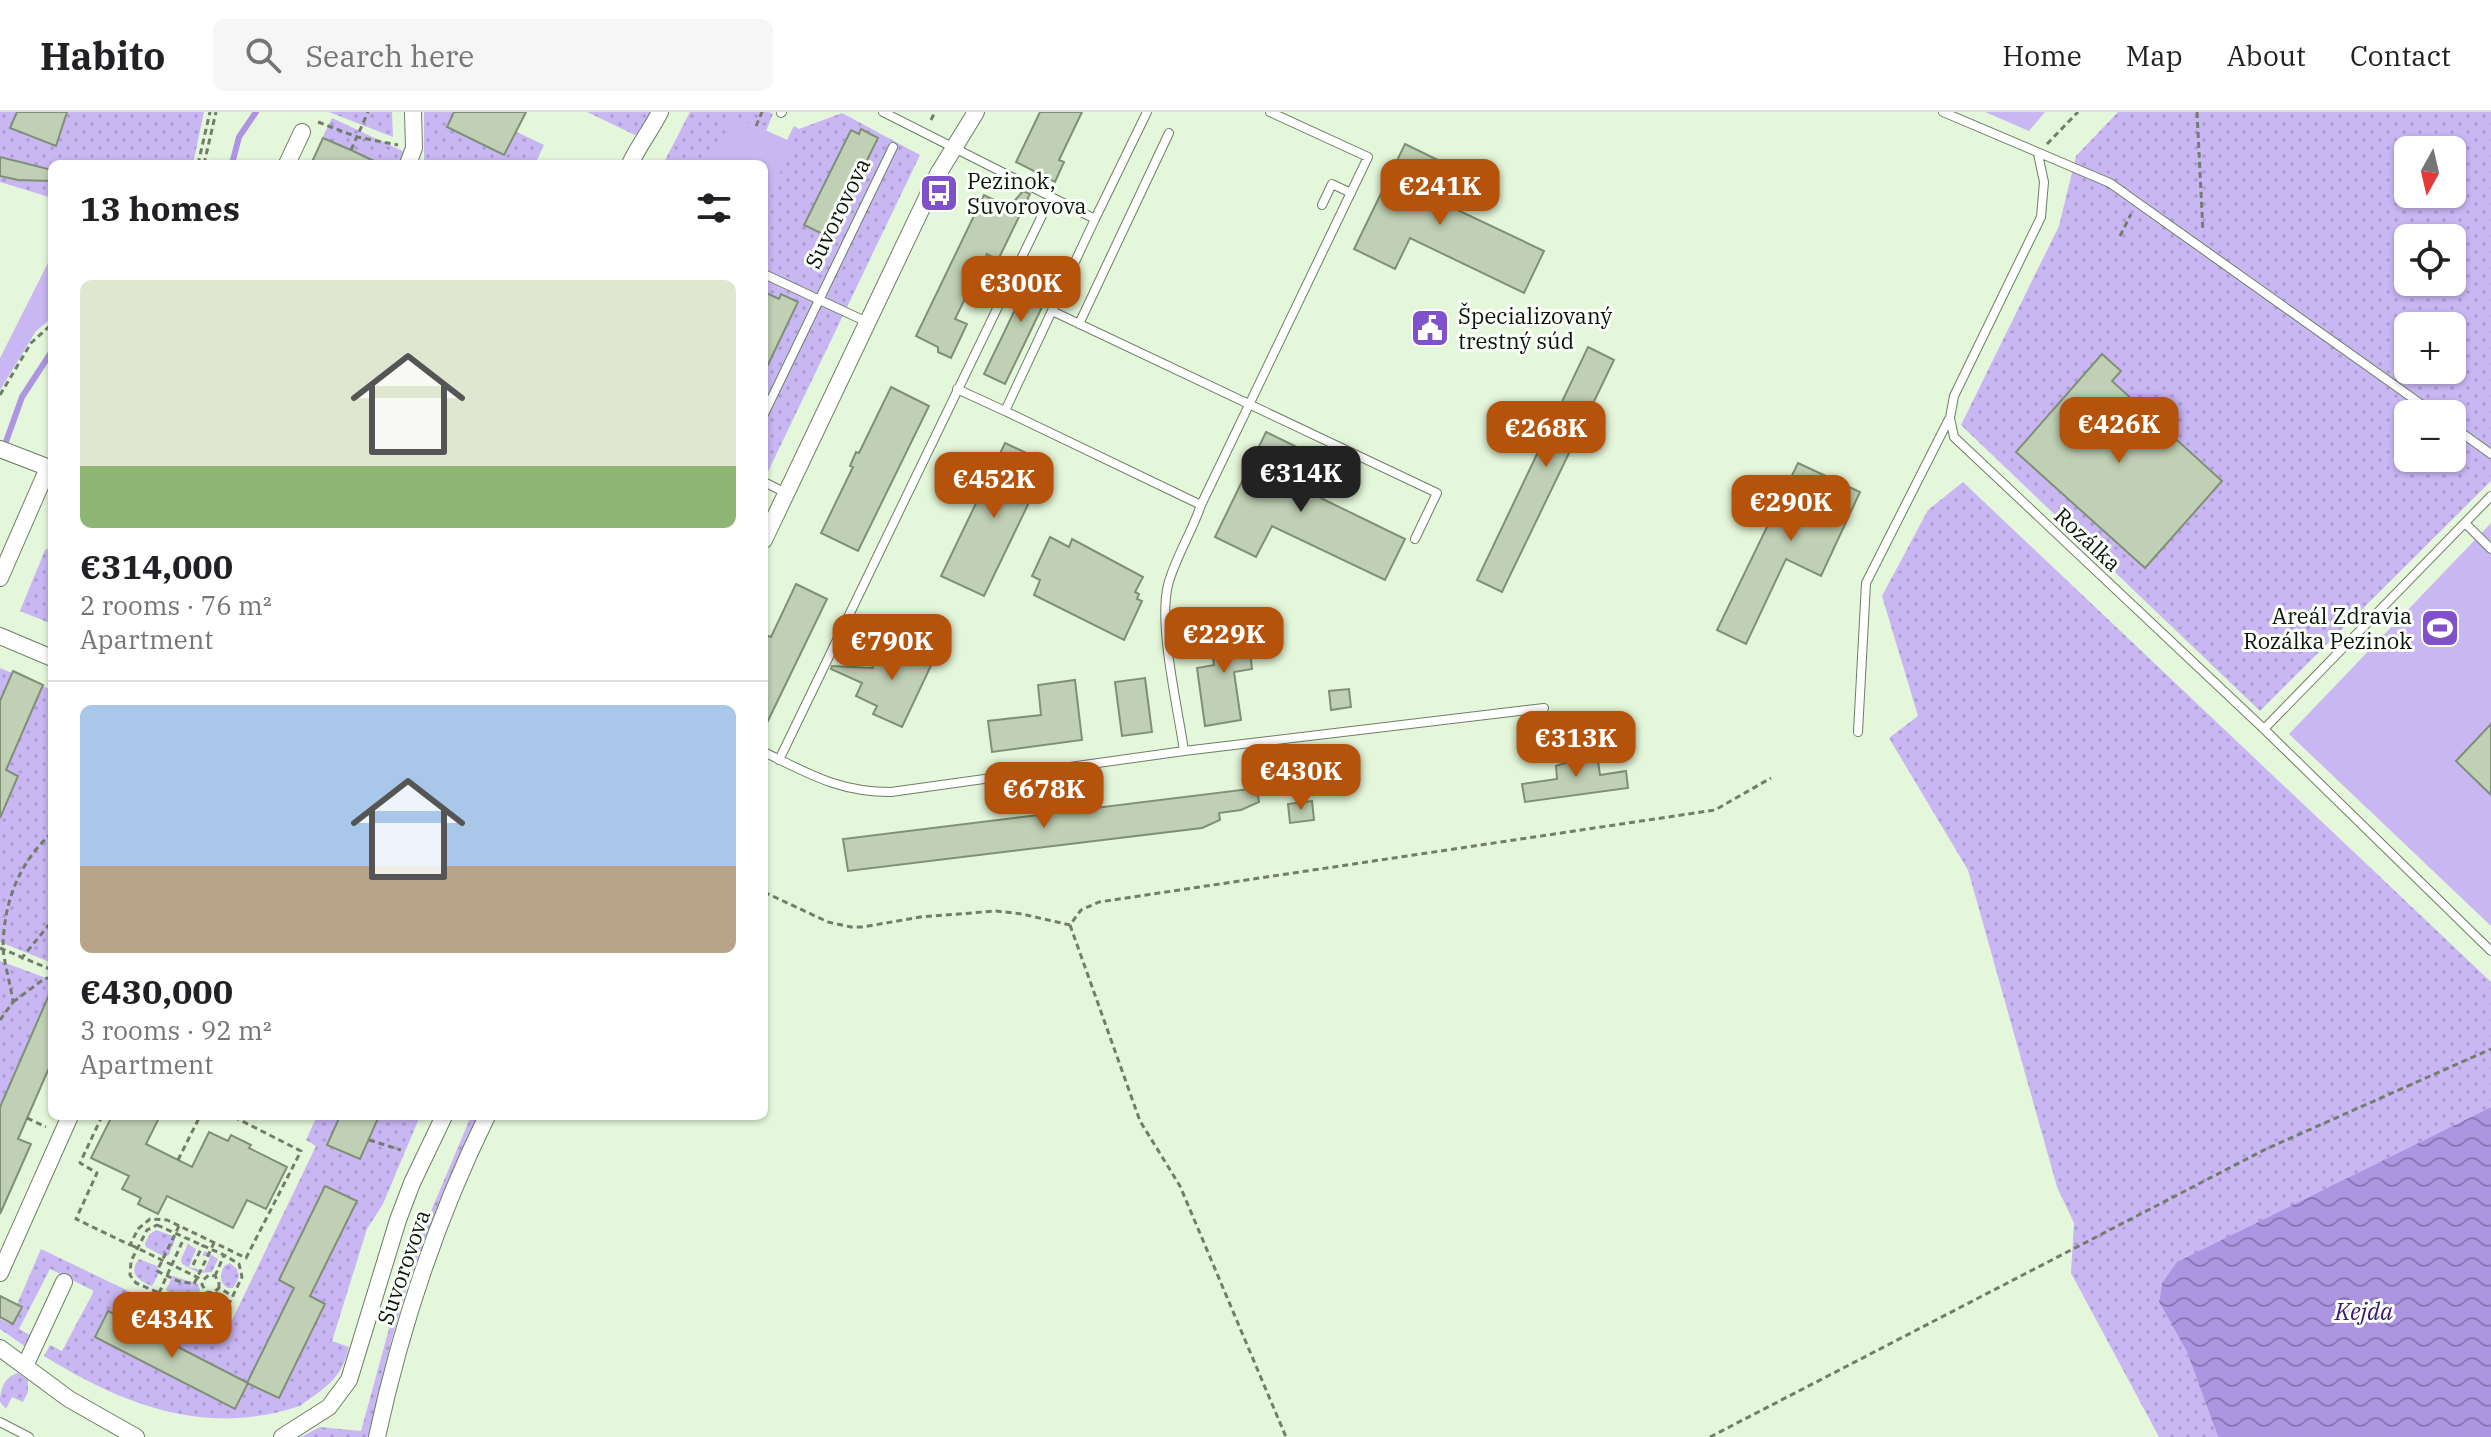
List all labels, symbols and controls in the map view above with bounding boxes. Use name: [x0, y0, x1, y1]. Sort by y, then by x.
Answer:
search box: [213, 19, 773, 91]
text: Habito: [40, 31, 165, 80]
icon: search: [241, 33, 285, 77]
text: Search here: [305, 36, 474, 75]
text: Home: [2002, 37, 2082, 74]
text: Map: [2126, 37, 2183, 74]
text: About: [2227, 37, 2306, 74]
text: Contact: [2350, 37, 2451, 74]
north arrow: [2394, 136, 2466, 208]
map controls: [2394, 136, 2466, 472]
street label: Suvorovova: [798, 153, 876, 273]
pin: €241K: [1384, 159, 1496, 227]
place label: Pezinok, Suvorovova: [967, 166, 1087, 220]
text: €241K: [1399, 168, 1481, 202]
bus stop icon: Pezinok, Suvorovova: [918, 172, 960, 214]
text: 13 homes: [80, 186, 240, 230]
icon: filters: [692, 186, 736, 230]
button: locate: [2394, 224, 2466, 296]
pin: €300K: [965, 256, 1077, 324]
text: €300K: [980, 265, 1062, 299]
place label: Špecializovaný trestný súd: [1458, 301, 1613, 355]
public building icon: Špecializovaný trestný súd: [1409, 307, 1451, 349]
button: +: [2394, 312, 2466, 384]
icon: home: [336, 332, 480, 476]
pin: €426K: [2063, 397, 2175, 465]
button: −: [2394, 400, 2466, 472]
pin: €268K: [1490, 401, 1602, 469]
text: €426K: [2078, 406, 2160, 440]
text: €268K: [1505, 410, 1587, 444]
pin: €314K: [1245, 446, 1357, 514]
pin: €452K: [938, 452, 1050, 520]
text: €314K: [1260, 455, 1342, 489]
text: €452K: [953, 461, 1035, 495]
pin: €290K: [1735, 475, 1847, 543]
text: €290K: [1750, 484, 1832, 518]
street label: Rozálka: [2048, 501, 2128, 577]
text: €314,000: [80, 544, 233, 588]
text: 2 rooms · 76 m²: [80, 588, 272, 622]
place label: Areál Zdravia Rozálka Pezinok: [2243, 601, 2412, 655]
pin: €229K: [1168, 607, 1280, 675]
sports icon: Areál Zdravia Rozálka Pezinok: [2419, 607, 2461, 649]
pin: €790K: [836, 614, 948, 682]
text: €229K: [1183, 616, 1265, 650]
text: Apartment: [80, 622, 213, 656]
text: €790K: [851, 623, 933, 657]
pin: €313K: [1520, 711, 1632, 779]
text: €313K: [1535, 720, 1617, 754]
pin: €430K: [1245, 744, 1357, 812]
text: €430K: [1260, 753, 1342, 787]
icon: home: [336, 757, 480, 901]
pin: €678K: [988, 762, 1100, 830]
text: €678K: [1003, 771, 1085, 805]
text: €430,000: [80, 969, 233, 1013]
text: 3 rooms · 92 m²: [80, 1013, 272, 1047]
text: Apartment: [80, 1047, 213, 1081]
street label: Suvorovova: [370, 1206, 436, 1328]
pin: €434K: [116, 1292, 228, 1360]
water label: Kejda: [2334, 1295, 2393, 1327]
text: €434K: [131, 1301, 213, 1335]

